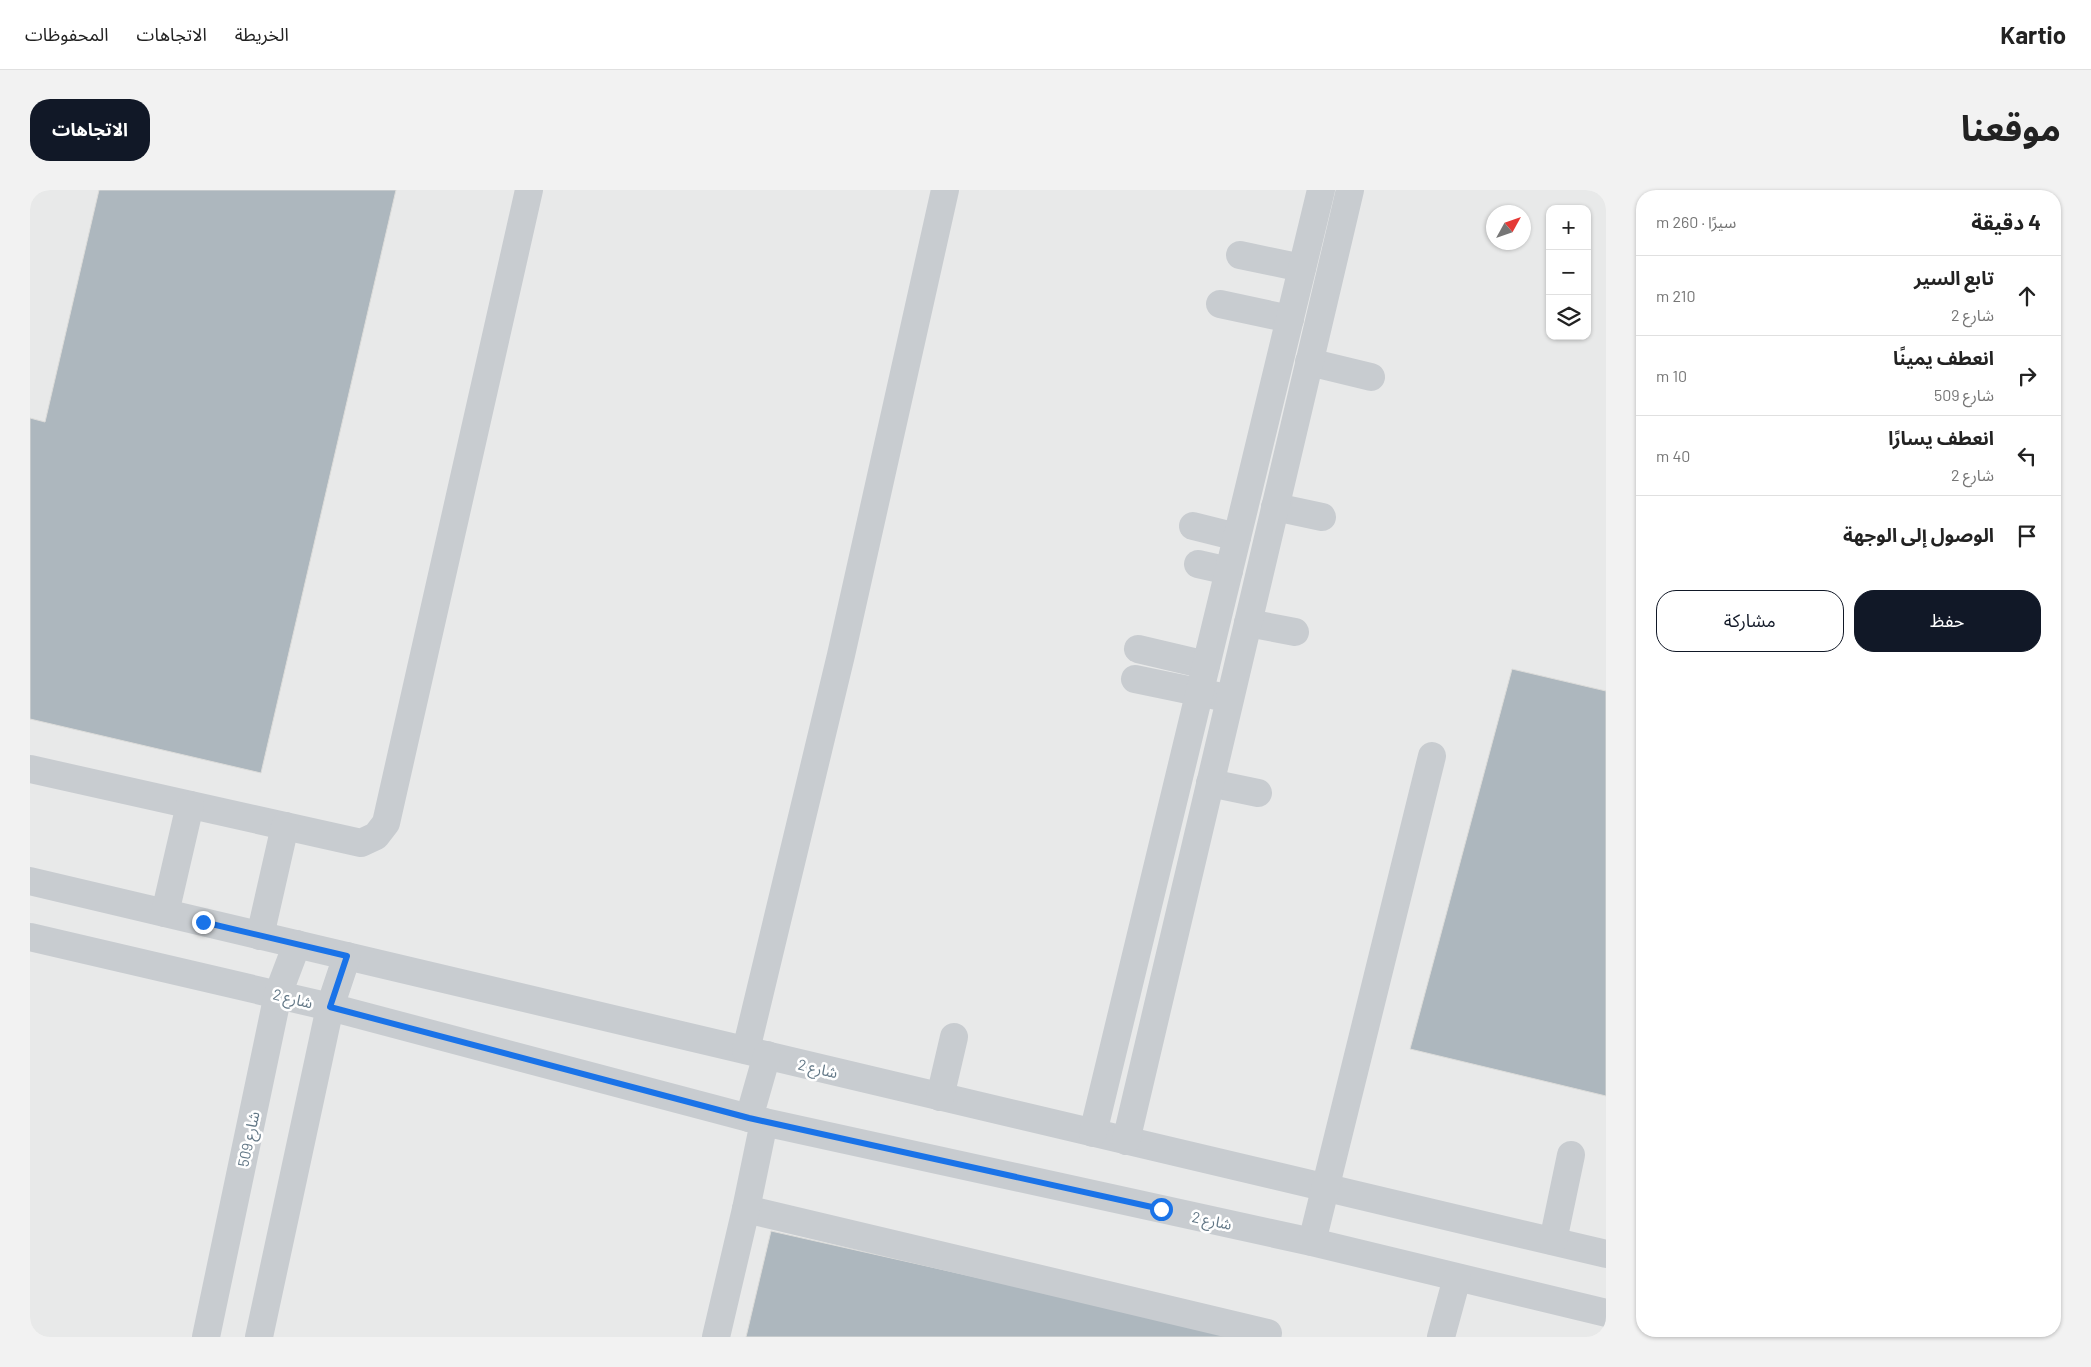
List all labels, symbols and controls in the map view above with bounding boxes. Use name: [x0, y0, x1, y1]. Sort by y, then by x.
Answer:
text: Kartio: [2000, 20, 2066, 49]
text: المحفوظات: [25, 23, 109, 45]
text: الاتجاهات: [137, 23, 207, 45]
text: الخريطة: [235, 23, 289, 45]
button: الاتجاهات: [30, 99, 150, 161]
text: موقعنا: [1961, 106, 2061, 148]
north arrow: [1486, 205, 1531, 250]
map controls: [1546, 205, 1591, 340]
button: +: [1546, 205, 1591, 250]
text: 4 دقيقة: [1971, 209, 2041, 234]
text: سيرًا · 260 m: [1656, 212, 1736, 231]
button: −: [1546, 250, 1591, 295]
text: تابع السير: [1914, 266, 1994, 289]
icon: ahead: [2013, 282, 2041, 310]
text: 210 m: [1656, 286, 1695, 305]
button: layers: [1546, 295, 1591, 340]
text: شارع 2: [1951, 305, 1994, 324]
text: انعطف يمينًا: [1893, 346, 1994, 369]
icon: right: [2013, 362, 2041, 390]
text: 10 m: [1656, 366, 1687, 385]
text: شارع 509: [1934, 385, 1994, 404]
text: انعطف يسارًا: [1888, 426, 1994, 449]
icon: left: [2013, 442, 2041, 470]
text: 40 m: [1656, 446, 1690, 465]
text: شارع 2: [1951, 465, 1994, 484]
icon: arrive: [2013, 522, 2041, 550]
text: الوصول إلى الوجهة: [1843, 523, 1994, 546]
button: مشاركة: [1656, 590, 1844, 652]
button: حفظ: [1854, 590, 2041, 652]
route end: [192, 911, 215, 934]
street label: شارع 2: [270, 984, 315, 1016]
street label: شارع 2: [795, 1055, 840, 1085]
street label: شارع 509: [233, 1109, 267, 1169]
route start: [1150, 1198, 1173, 1221]
street label: شارع 2: [1190, 1207, 1234, 1237]

